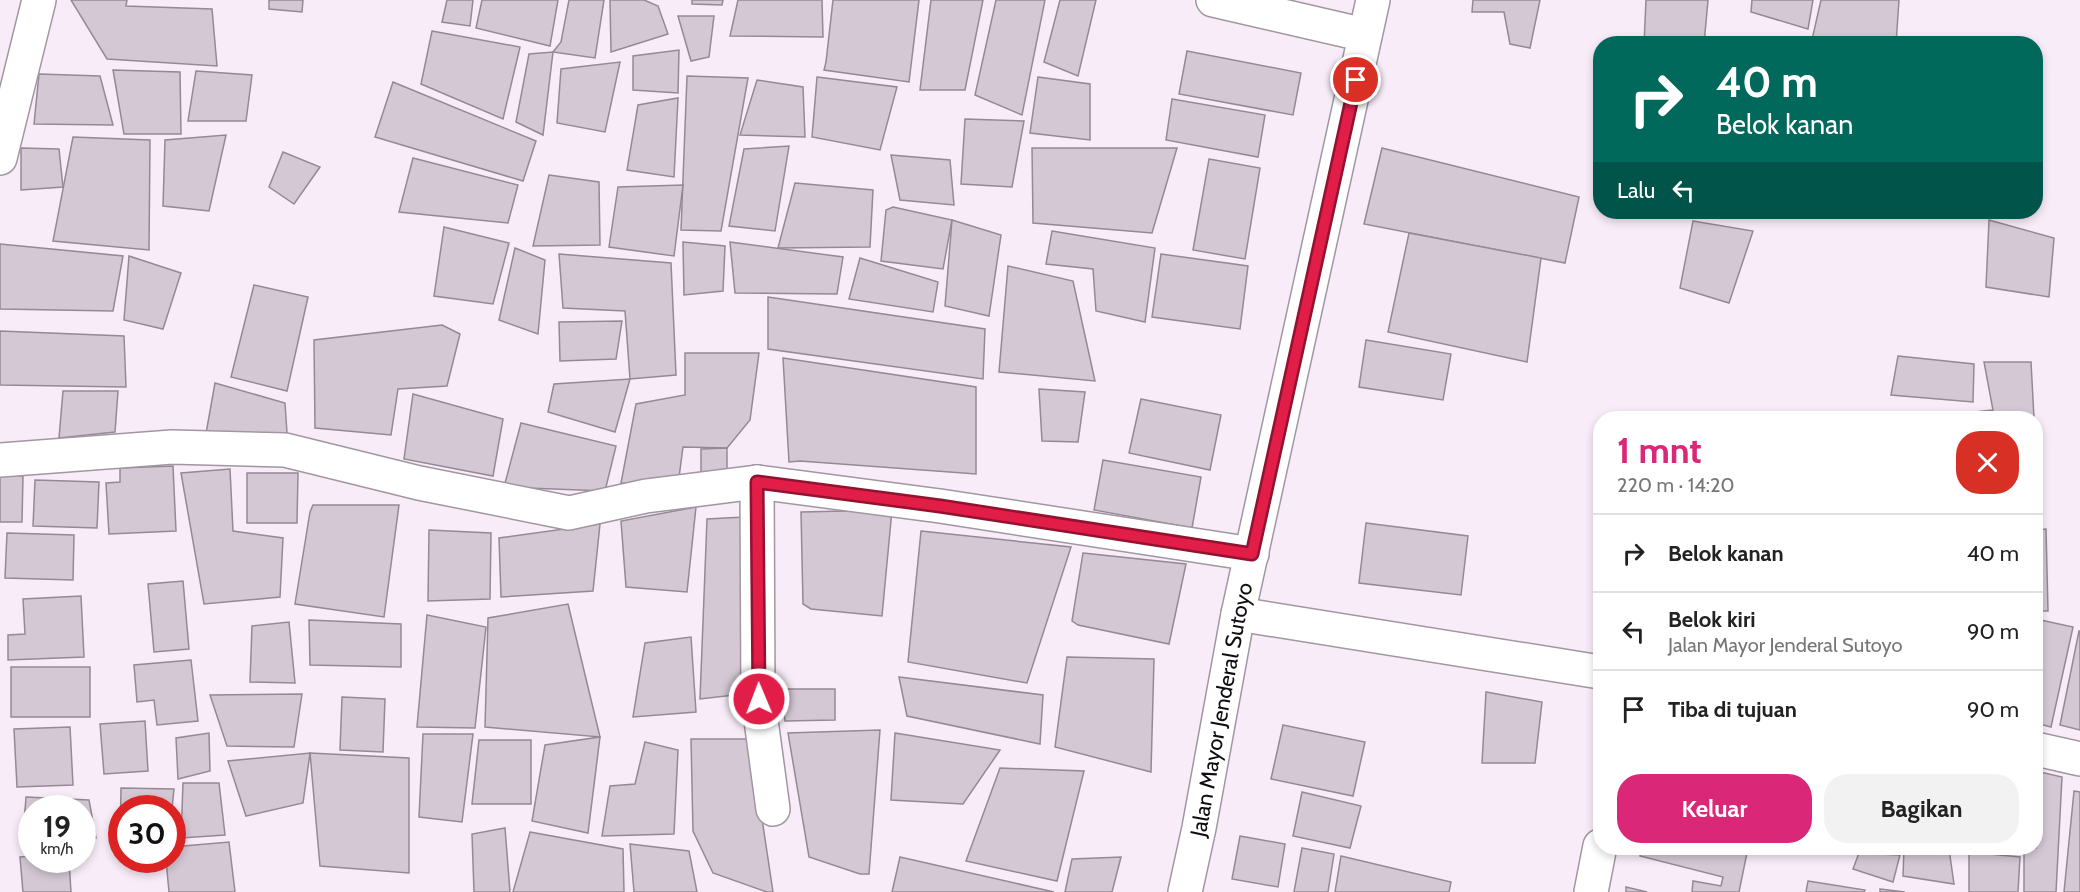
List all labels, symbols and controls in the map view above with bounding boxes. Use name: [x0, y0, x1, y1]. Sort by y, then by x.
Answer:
pin: [1330, 54, 1381, 105]
text: 40 m: [1716, 56, 1818, 108]
icon: right: [1617, 60, 1695, 138]
icon: arrive: [1339, 63, 1372, 96]
text: Belok kanan: [1716, 108, 1853, 141]
icon: left: [1667, 174, 1700, 207]
text: Lalu: [1617, 177, 1655, 204]
text: 1 mnt: [1617, 428, 1702, 472]
button: close: [1956, 431, 2019, 494]
text: 220 m · 14:20: [1617, 473, 1734, 497]
icon: right: [1617, 537, 1650, 570]
text: Belok kanan: [1668, 540, 1784, 567]
text: 40 m: [1967, 540, 2019, 567]
street label: Jalan Mayor Jenderal Sutoyo: [1184, 580, 1259, 840]
text: Belok kiri: [1668, 606, 1755, 633]
icon: left: [1617, 615, 1650, 648]
text: 90 m: [1967, 618, 2019, 645]
text: Jalan Mayor Jenderal Sutoyo: [1668, 633, 1903, 657]
position arrow: [727, 667, 791, 731]
icon: arrive: [1617, 693, 1650, 726]
text: Tiba di tujuan: [1668, 696, 1797, 723]
text: 90 m: [1967, 696, 2019, 723]
button: Keluar: [1617, 774, 1812, 843]
button: Bagikan: [1824, 774, 2019, 843]
speed limit sign: 30: [108, 795, 186, 873]
text: 19: [43, 808, 71, 845]
text: km/h: [41, 840, 73, 858]

